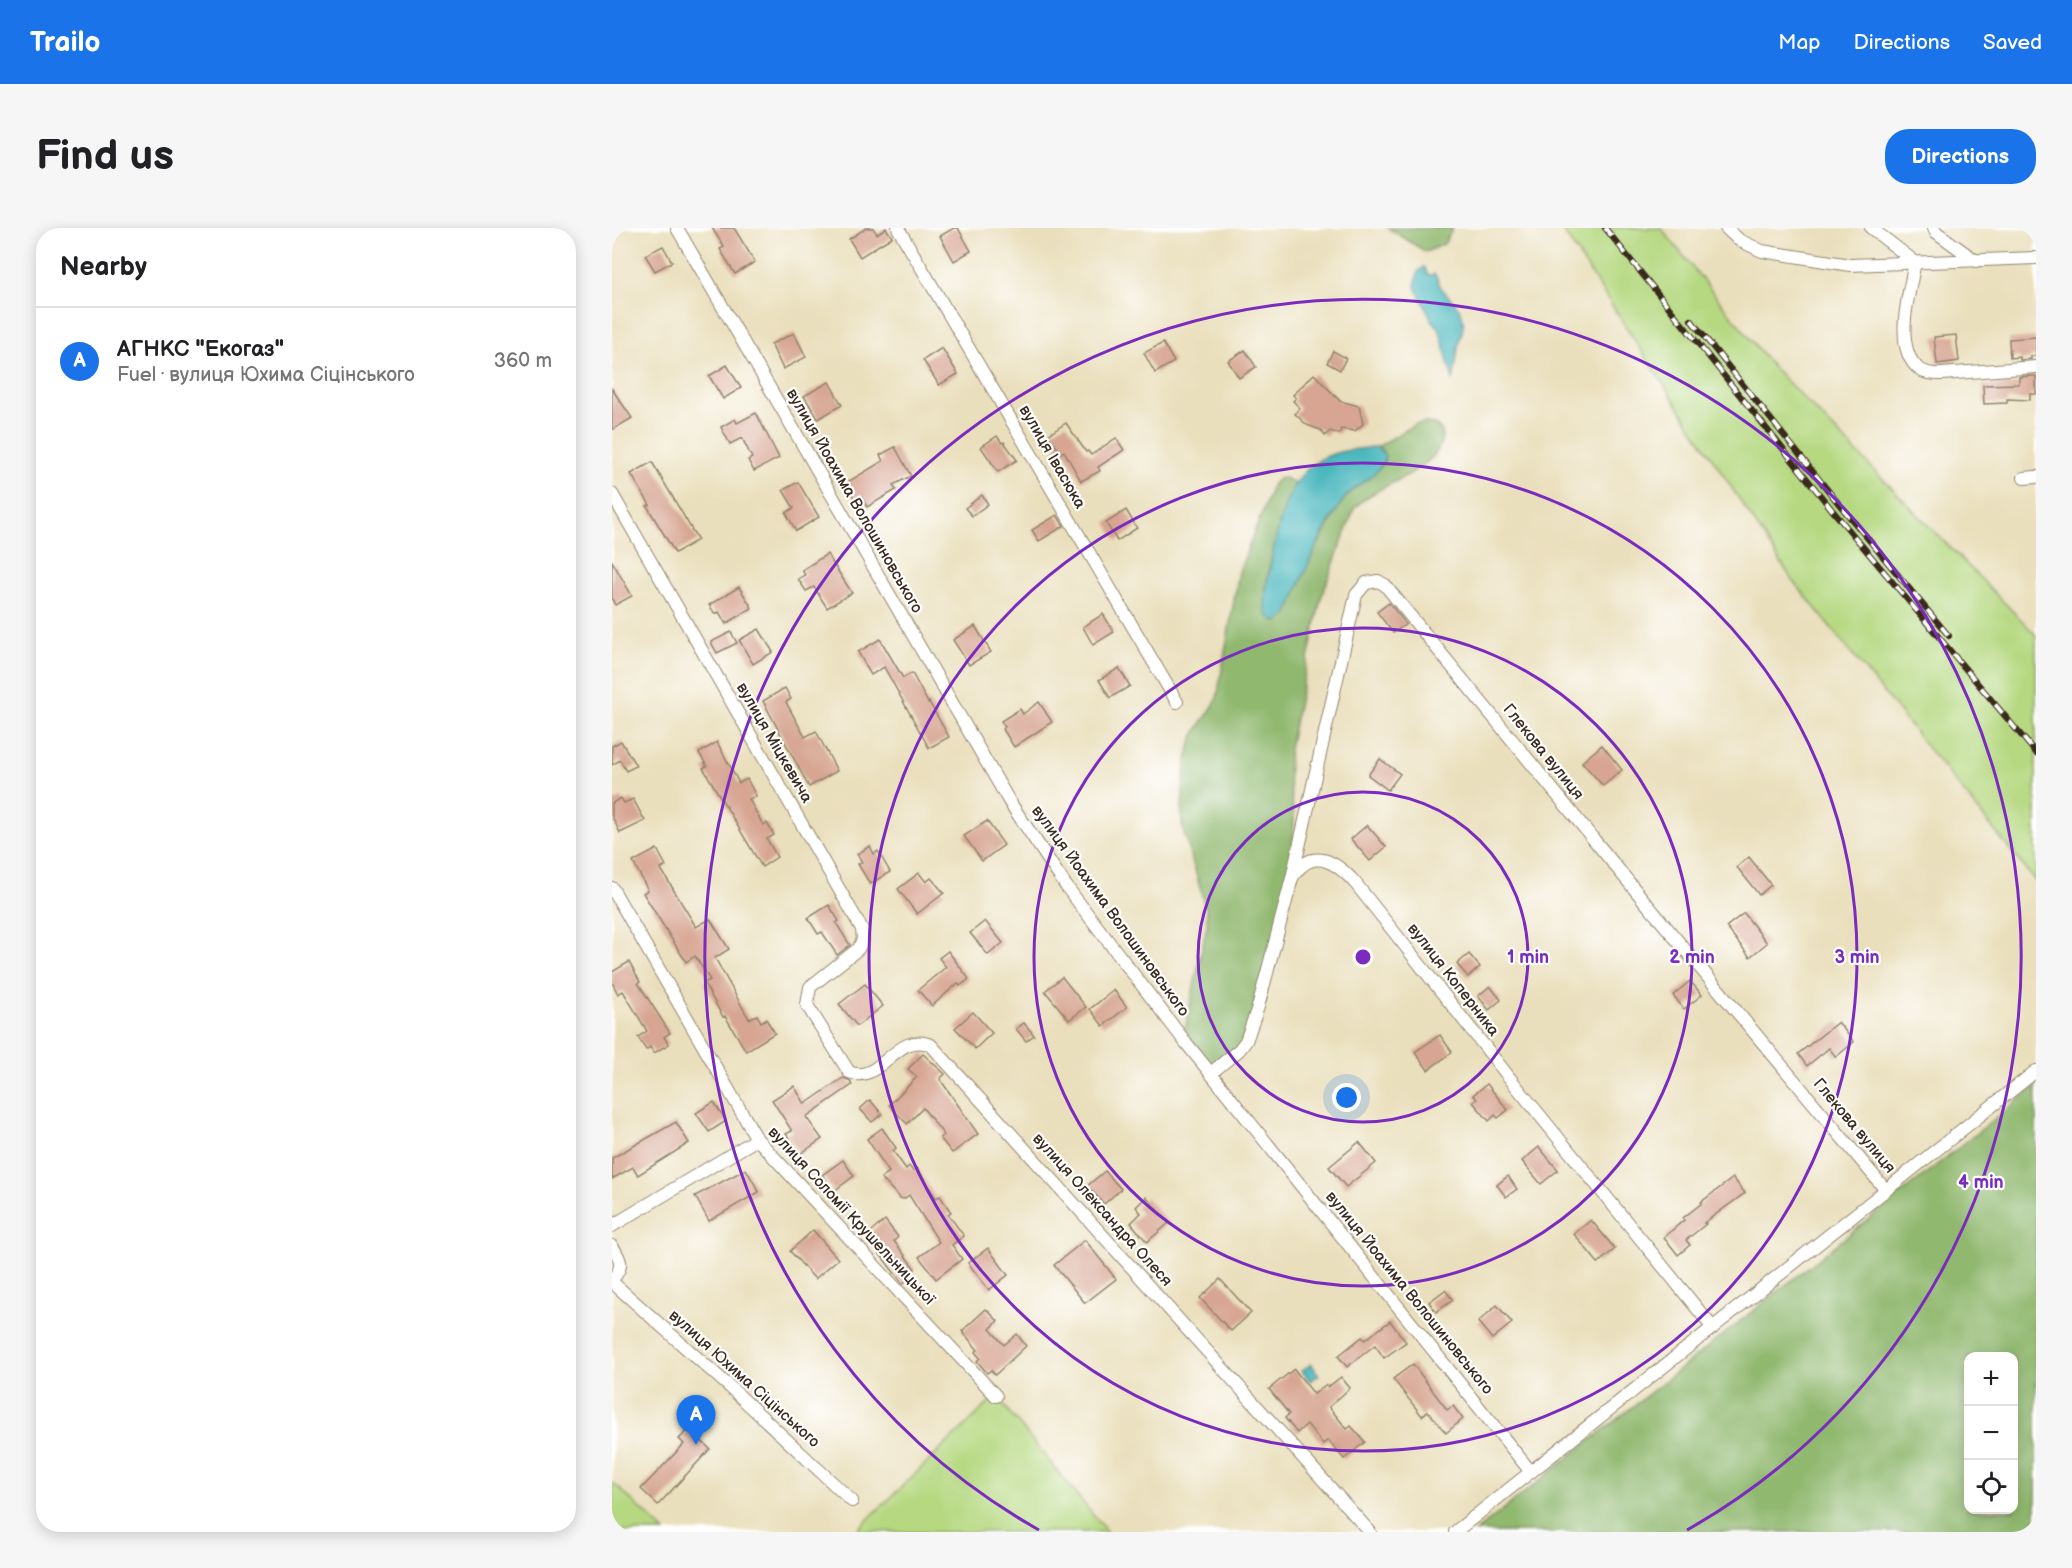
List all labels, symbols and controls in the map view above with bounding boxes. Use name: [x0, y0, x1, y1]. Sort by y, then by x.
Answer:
text: Trailo: [30, 26, 101, 59]
text: Map: [1778, 30, 1821, 55]
text: Directions: [1854, 30, 1950, 55]
text: Saved: [1983, 30, 2042, 55]
button: Directions: [1885, 129, 2036, 184]
text: Find us: [36, 131, 174, 182]
text: Nearby: [60, 252, 147, 283]
text: АГНКС "Екогаз": [117, 336, 284, 363]
text: A: [73, 349, 86, 373]
text: 360 m: [494, 349, 552, 373]
text: Fuel · вулиця Юхима Сіцінського: [117, 363, 415, 387]
street label: вулиця Йоахима Волошиновського: [782, 385, 926, 617]
street label: вулиця Івасюка: [1015, 402, 1090, 513]
street label: вулиця Міцкевича: [732, 680, 816, 807]
street label: Глекова вулиця: [1499, 700, 1587, 804]
street label: вулиця Йоахима Волошиновського: [1027, 802, 1193, 1020]
street label: вулиця Коперника: [1403, 920, 1503, 1041]
centre of rings: [1353, 947, 1373, 967]
text: 1 min: [1507, 947, 1549, 968]
text: 2 min: [1669, 947, 1715, 968]
text: 3 min: [1834, 947, 1880, 968]
street label: Глекова вулиця: [1809, 1075, 1899, 1177]
your location: [1332, 1083, 1361, 1112]
street label: вулиця Соломії Крушельницької: [764, 1123, 939, 1310]
street label: вулиця Олександра Олеся: [1028, 1130, 1176, 1290]
text: 4 min: [1958, 1172, 2004, 1193]
street label: вулиця Йоахима Волошиновського: [1321, 1188, 1497, 1398]
street label: вулиця Юхима Сіцінського: [665, 1306, 823, 1452]
map controls: [1964, 1352, 2018, 1514]
button: +: [1964, 1352, 2018, 1406]
pin: A: [676, 1396, 716, 1445]
button: −: [1964, 1406, 2018, 1460]
button: locate: [1964, 1460, 2018, 1514]

